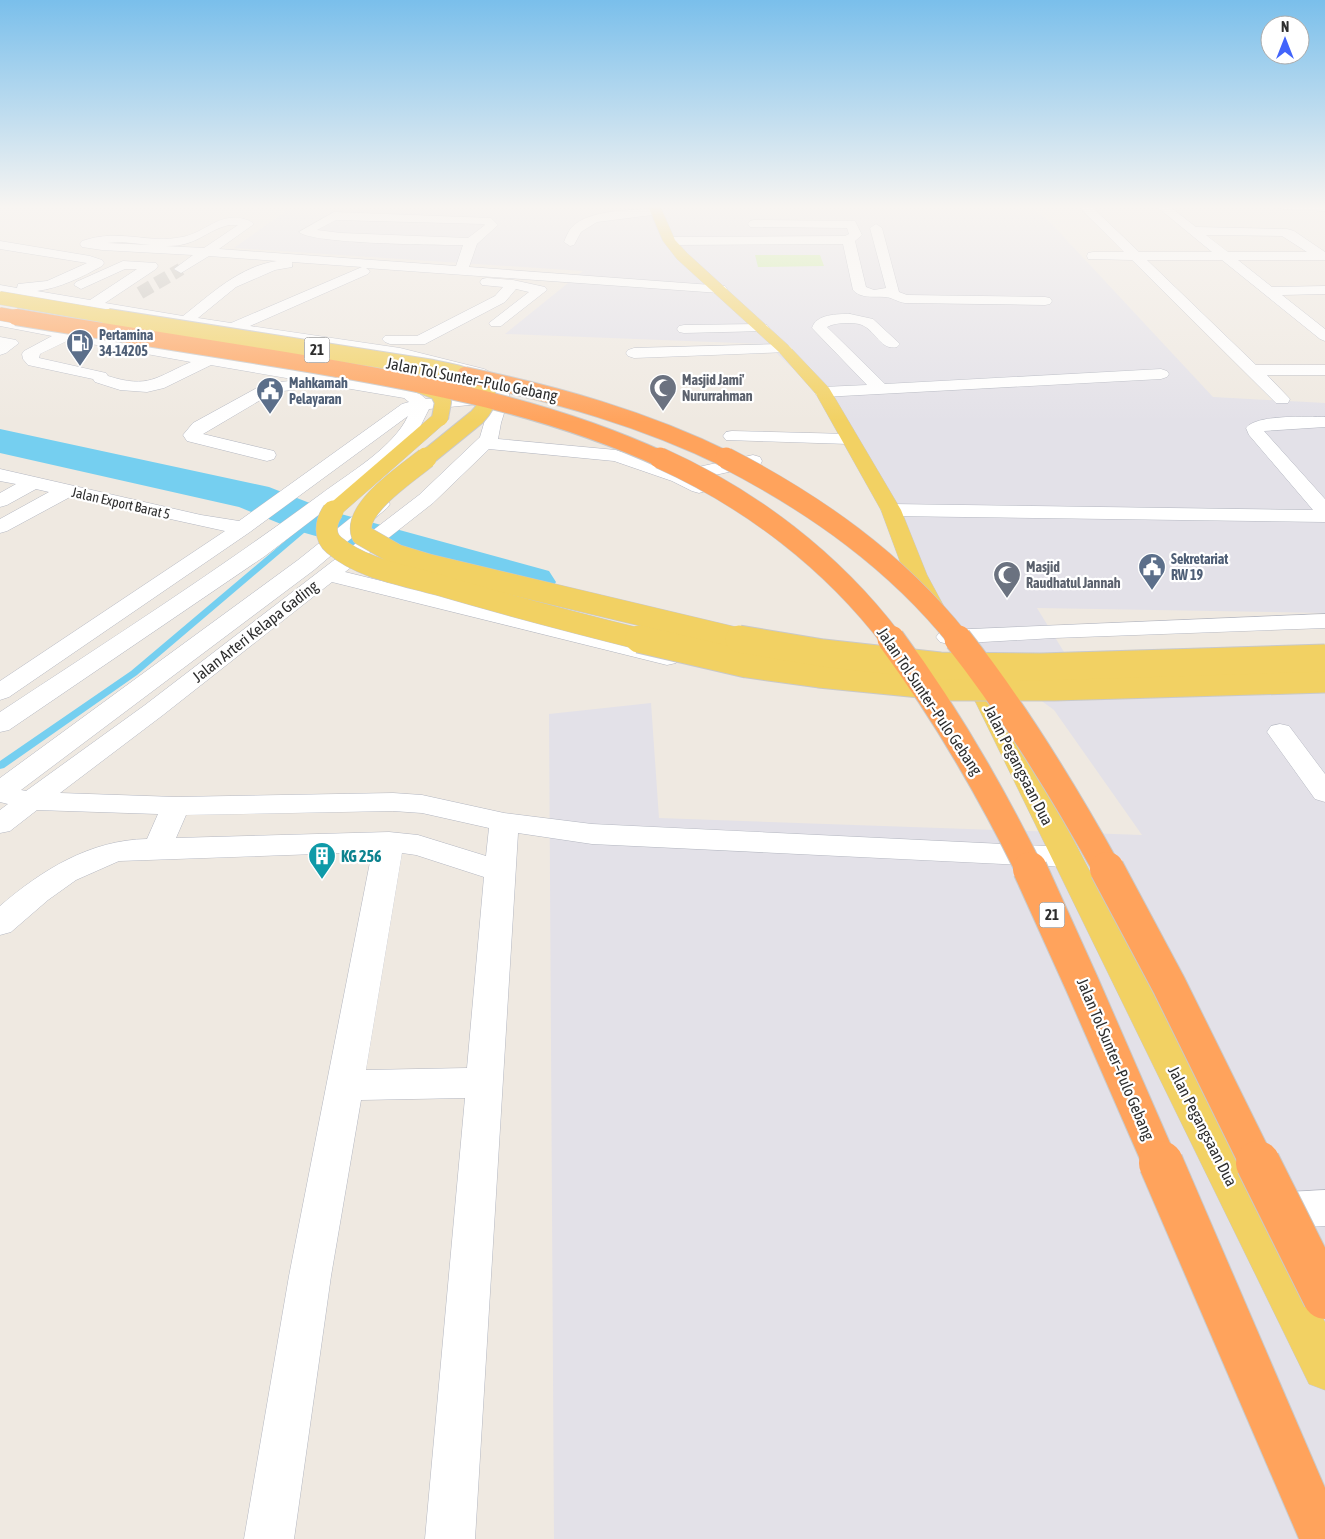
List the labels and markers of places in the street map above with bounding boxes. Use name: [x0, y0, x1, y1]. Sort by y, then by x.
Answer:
place label: Pertamina 34-14205: [99, 327, 154, 359]
fuel station icon: Pertamina 34-14205: [65, 328, 95, 367]
place label: Masjid Jami' Nururrahman: [682, 372, 753, 404]
mosque icon: Masjid Jami' Nururrahman: [648, 373, 678, 412]
place label: Mahkamah Pelayaran: [289, 375, 348, 407]
public building icon: Mahkamah Pelayaran: [255, 376, 285, 415]
place label: Sekretariat RW 19: [1171, 551, 1228, 583]
public building icon: Sekretariat RW 19: [1137, 552, 1167, 591]
place label: Masjid Raudhatul Jannah: [1026, 559, 1121, 591]
mosque icon: Masjid Raudhatul Jannah: [992, 560, 1022, 599]
building icon: KG 256: [307, 841, 337, 880]
place label: KG 256: [341, 847, 382, 865]

